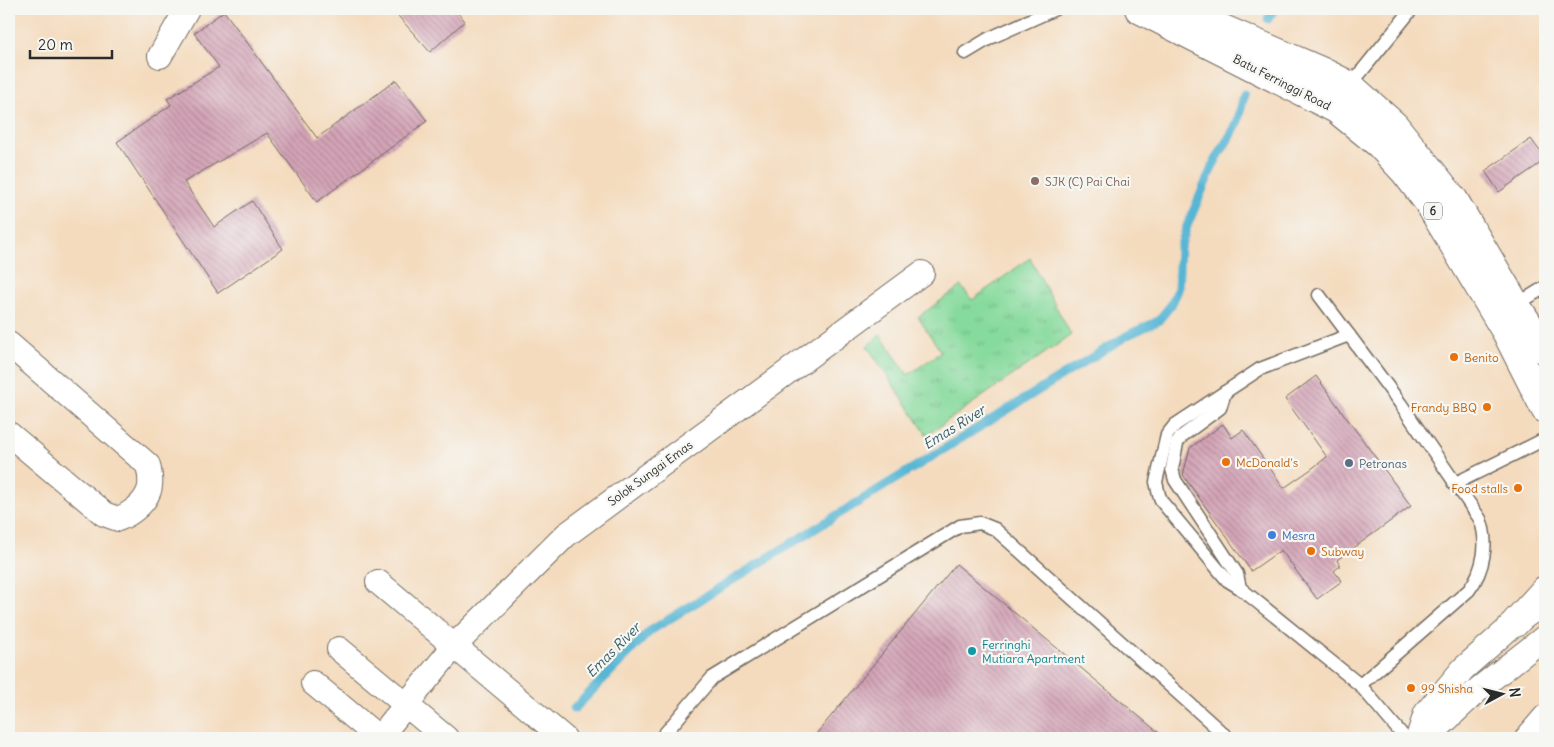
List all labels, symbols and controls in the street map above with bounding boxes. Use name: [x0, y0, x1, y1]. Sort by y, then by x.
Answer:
scale bar: [30, 28, 112, 60]
text: 20 m: [38, 35, 73, 54]
street label: Batu Ferringgi Road: [1231, 51, 1333, 113]
place label: SJK (C) Pai Chai: [1045, 174, 1130, 189]
marker: SJK (C) Pai Chai: [1029, 175, 1041, 187]
road number: 6: [1424, 202, 1442, 220]
place label: Benito: [1464, 350, 1499, 365]
marker: Benito: [1448, 351, 1460, 363]
water label: Emas River: [919, 400, 990, 453]
place label: Frandy BBQ: [1411, 400, 1477, 415]
marker: Frandy BBQ: [1481, 401, 1493, 413]
street label: Solok Sungai Emas: [605, 437, 695, 509]
place label: McDonald's: [1236, 455, 1298, 470]
marker: McDonald's: [1220, 456, 1232, 468]
place label: Petronas: [1359, 456, 1407, 471]
marker: Petronas: [1343, 457, 1355, 469]
place label: Food stalls: [1451, 481, 1508, 496]
marker: Food stalls: [1512, 482, 1524, 494]
place label: Mesra: [1282, 528, 1315, 543]
marker: Mesra: [1266, 529, 1278, 541]
place label: Subway: [1321, 544, 1364, 559]
marker: Subway: [1305, 545, 1317, 557]
water label: Emas River: [582, 617, 646, 681]
place label: Ferringhi Mutiara Apartment: [982, 637, 1085, 666]
marker: Ferringhi Mutiara Apartment: [966, 645, 978, 657]
north arrow: [1476, 670, 1526, 720]
place label: 99 Shisha: [1421, 681, 1473, 696]
marker: 99 Shisha: [1405, 682, 1417, 694]
text: N: [1505, 687, 1524, 698]

